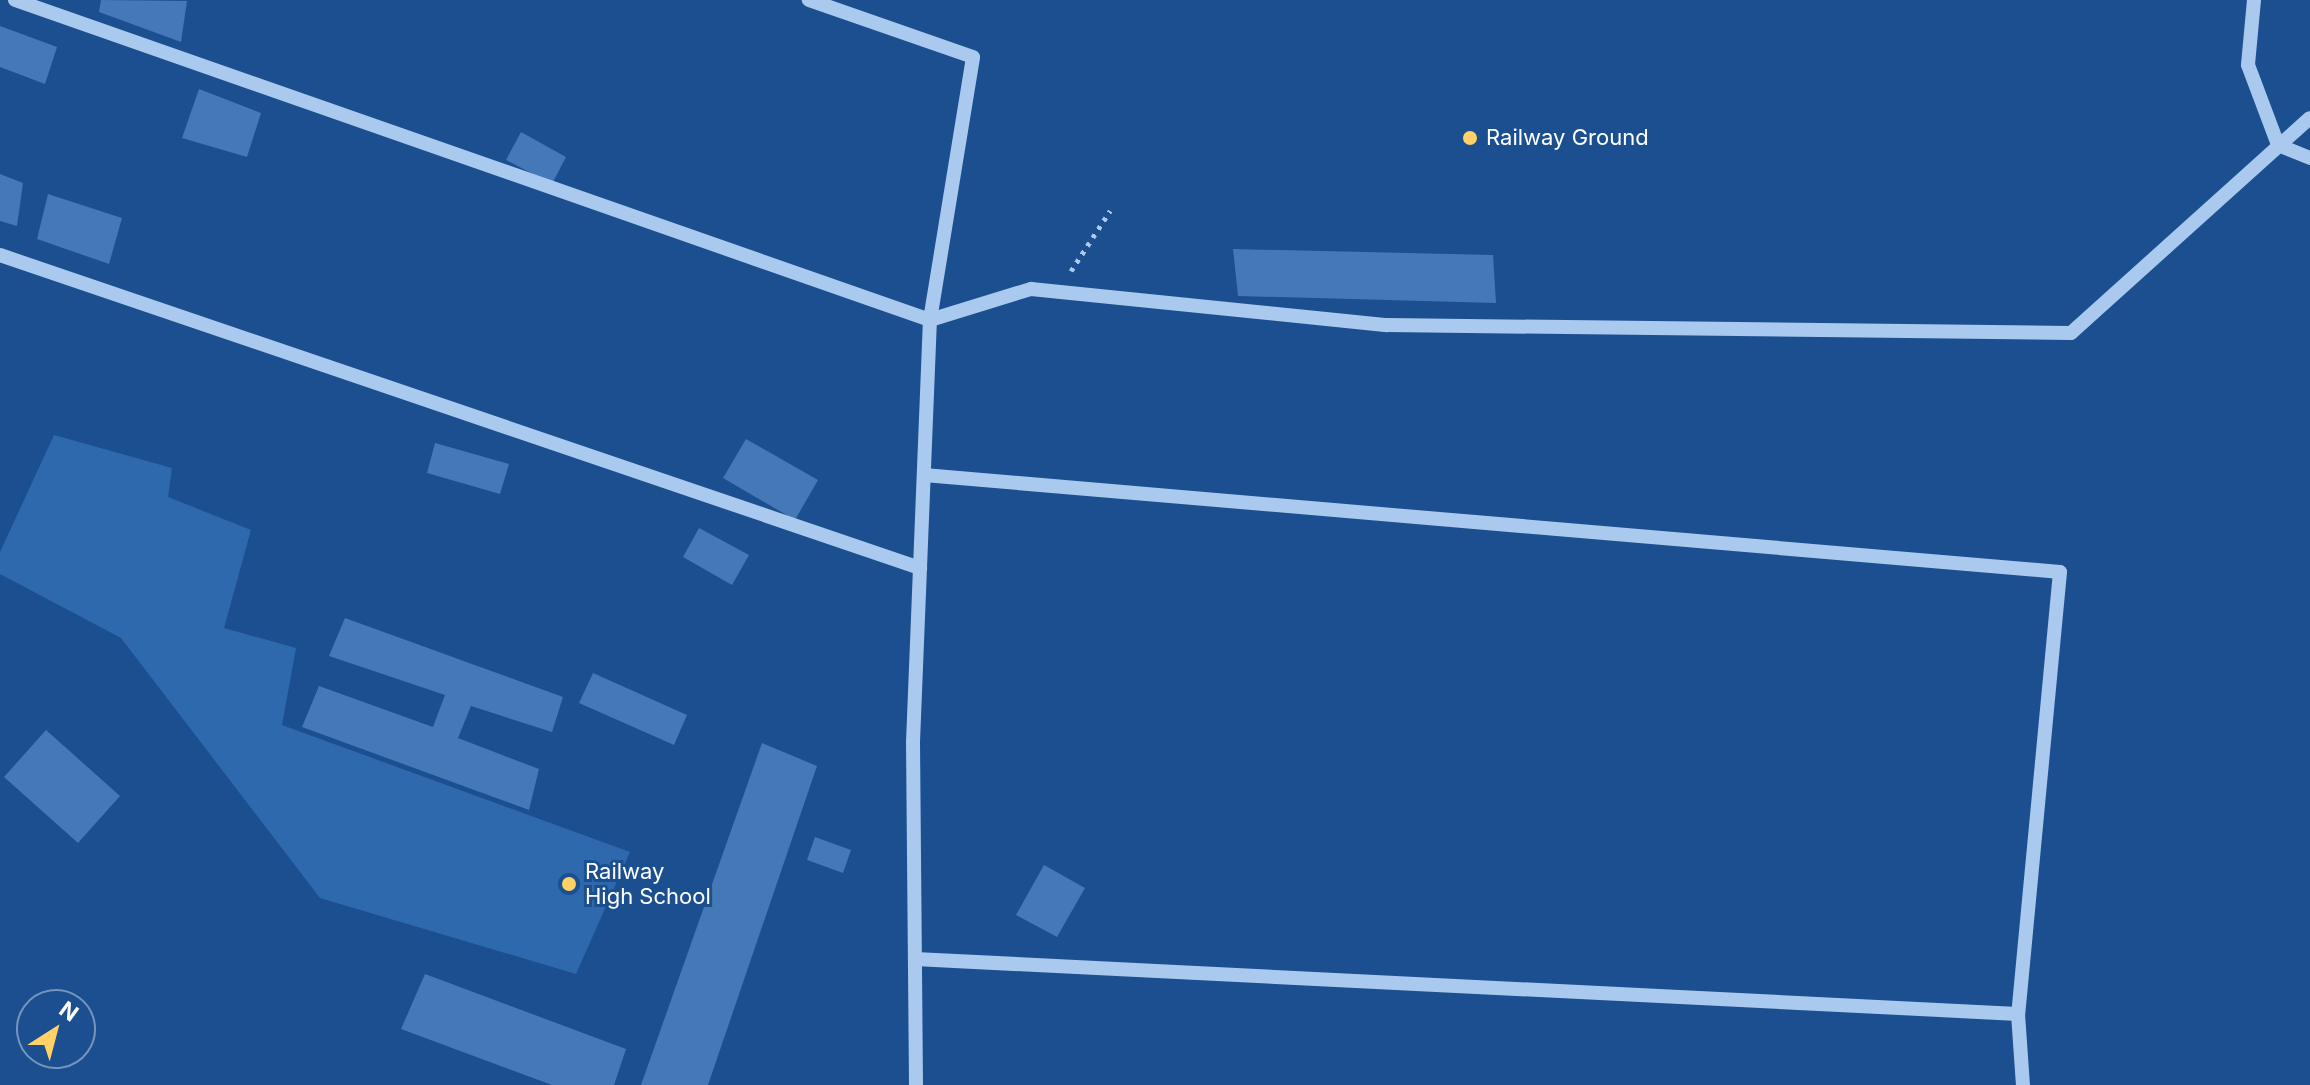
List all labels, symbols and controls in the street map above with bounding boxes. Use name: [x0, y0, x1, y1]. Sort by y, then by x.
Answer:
place label: Railway Ground: [1486, 125, 1649, 151]
marker: Railway Ground: [1461, 129, 1479, 147]
place label: Railway High School: [585, 858, 711, 910]
marker: Railway High School: [560, 875, 578, 893]
north arrow: [16, 989, 96, 1069]
text: N: [55, 996, 83, 1027]

